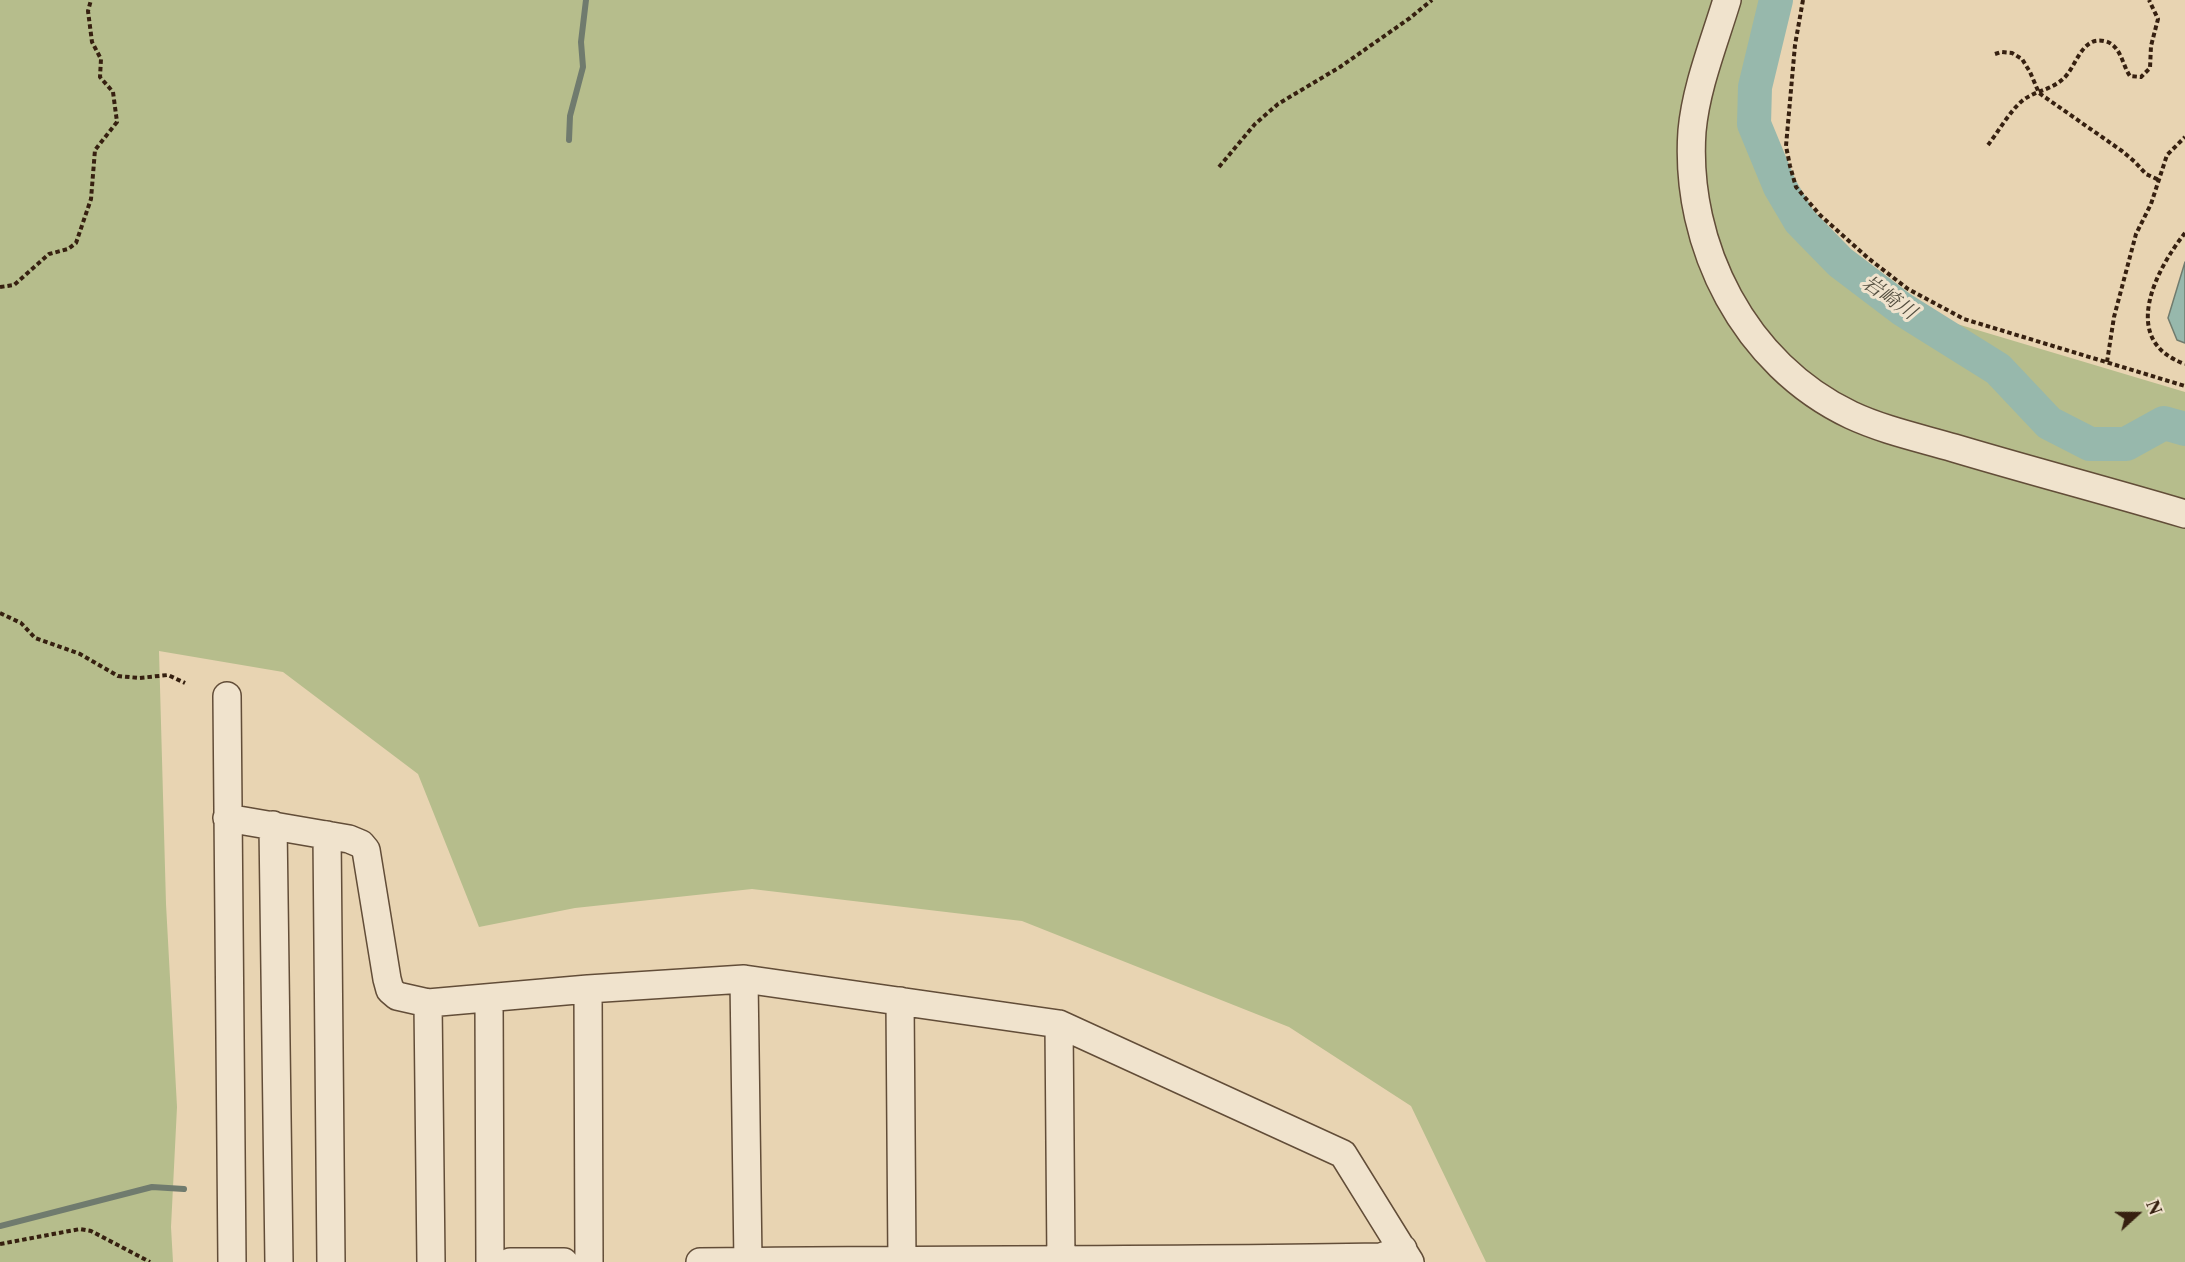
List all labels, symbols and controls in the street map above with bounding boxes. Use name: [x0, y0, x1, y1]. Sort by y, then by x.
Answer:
water label: 岩崎川: [1858, 271, 1920, 325]
north arrow: [2107, 1184, 2167, 1244]
text: N: [2142, 1197, 2166, 1218]

